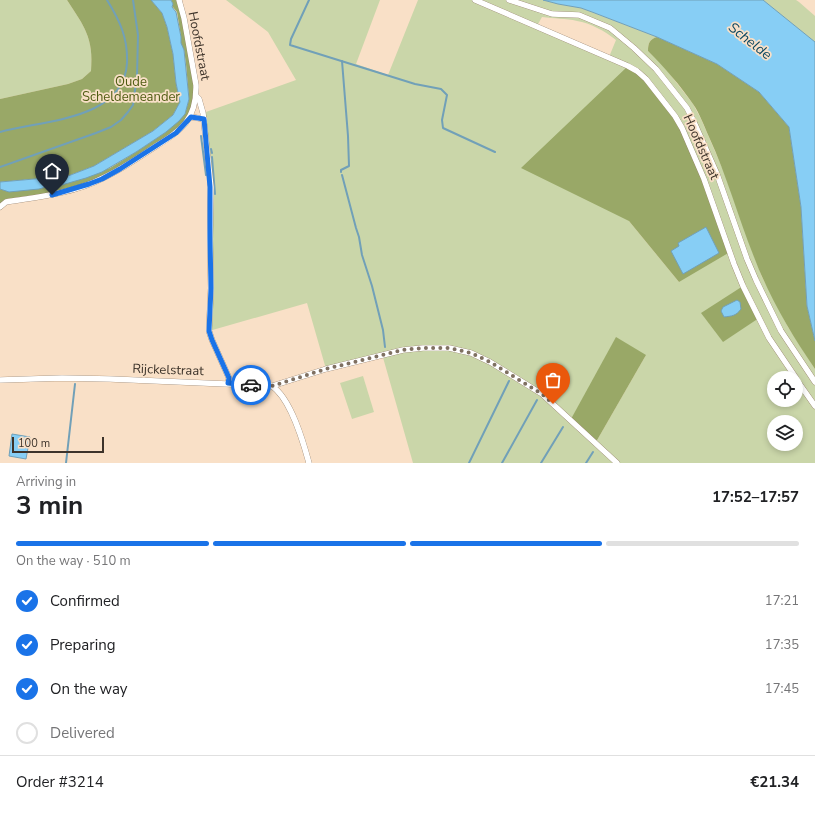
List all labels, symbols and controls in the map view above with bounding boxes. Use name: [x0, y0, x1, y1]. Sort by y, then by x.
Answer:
street label: Hoofdstraat: [184, 10, 215, 82]
water label: Schelde: [724, 18, 776, 64]
park label: Oude Scheldemeander: [82, 73, 180, 106]
street label: Hoofdstraat: [679, 112, 724, 183]
pin: [35, 154, 69, 195]
icon: home: [41, 160, 63, 182]
street label: Rijckelstraat: [132, 360, 204, 380]
pin: [536, 363, 570, 404]
courier: [231, 365, 271, 405]
icon: bag: [542, 369, 564, 391]
map controls: [767, 371, 803, 451]
button: locate: [767, 371, 803, 407]
icon: car: [240, 374, 262, 396]
button: layers: [767, 415, 803, 451]
scale bar: [12, 435, 104, 454]
text: 100 m: [18, 436, 50, 451]
text: Arriving in: [16, 473, 76, 491]
text: 17:52–17:57: [712, 487, 799, 507]
text: 3 min: [16, 488, 83, 523]
text: On the way · 510 m: [16, 552, 131, 570]
icon: check: [16, 590, 38, 612]
text: Confirmed: [50, 591, 120, 611]
text: 17:21: [765, 592, 799, 610]
icon: check: [16, 634, 38, 656]
text: Preparing: [50, 635, 115, 655]
text: 17:35: [765, 636, 799, 654]
icon: check: [16, 678, 38, 700]
text: On the way: [50, 679, 128, 699]
text: 17:45: [765, 680, 799, 698]
text: Delivered: [50, 723, 115, 743]
text: Order #3214: [16, 772, 104, 792]
text: €21.34: [750, 772, 799, 792]

